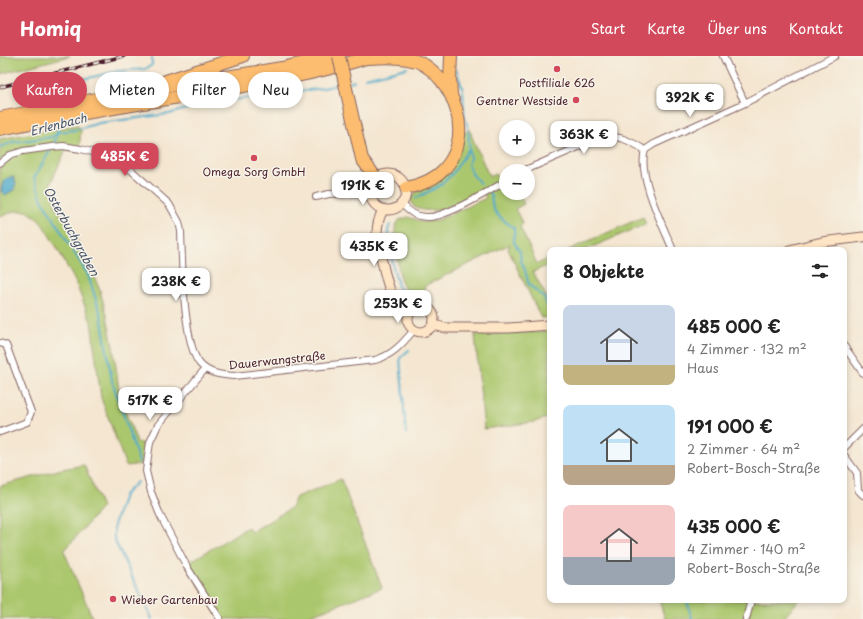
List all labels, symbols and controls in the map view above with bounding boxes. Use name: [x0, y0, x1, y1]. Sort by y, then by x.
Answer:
text: Homiq: [20, 14, 81, 42]
text: Start: [590, 18, 625, 39]
text: Karte: [647, 18, 685, 39]
text: Über uns: [707, 18, 767, 39]
text: Kontakt: [789, 18, 843, 39]
marker: Postfiliale 626: [552, 64, 562, 74]
chip: Kaufen: [12, 72, 87, 108]
chip: Mieten: [95, 72, 169, 108]
chip: Filter: [177, 72, 240, 108]
chip: Neu: [248, 72, 303, 108]
place label: Postfiliale 626: [519, 74, 595, 91]
pin: 392K €: [657, 84, 723, 118]
text: 392K €: [665, 87, 715, 106]
place label: Gentner Westside: [476, 92, 568, 109]
marker: Gentner Westside: [571, 95, 581, 105]
water label: Erlenbach: [28, 108, 89, 140]
map controls: [499, 120, 535, 200]
button: +: [499, 120, 535, 156]
pin: 363K €: [551, 121, 617, 155]
text: 363K €: [559, 124, 609, 143]
pin: 485K €: [92, 143, 158, 177]
text: 485K €: [101, 146, 150, 165]
marker: Omega Sorg GmbH: [249, 153, 259, 163]
place label: Omega Sorg GmbH: [202, 163, 306, 180]
button: −: [499, 164, 535, 200]
pin: 191K €: [330, 172, 396, 206]
text: 191K €: [341, 175, 385, 194]
water label: Osterbuchgraben: [40, 183, 104, 280]
pin: 435K €: [341, 233, 407, 267]
text: 435K €: [350, 236, 398, 255]
text: 8 Objekte: [563, 258, 644, 284]
icon: filters: [809, 260, 831, 282]
pin: 238K €: [143, 268, 209, 302]
text: 238K €: [151, 271, 201, 290]
pin: 253K €: [365, 290, 431, 324]
text: 253K €: [373, 293, 423, 312]
text: 485 000 €: [687, 313, 781, 339]
icon: home: [595, 321, 643, 369]
text: 4 Zimmer · 132 m²: [687, 339, 807, 358]
street label: Dauerwangstraße: [228, 346, 326, 374]
text: Haus: [687, 358, 719, 377]
pin: 517K €: [117, 387, 183, 421]
text: 517K €: [127, 390, 173, 409]
text: 191 000 €: [687, 413, 773, 439]
icon: home: [595, 421, 643, 469]
text: 2 Zimmer · 64 m²: [687, 439, 800, 458]
text: Robert-Bosch-Straße: [687, 458, 820, 477]
text: 435 000 €: [687, 513, 780, 539]
icon: home: [595, 521, 643, 569]
text: 4 Zimmer · 140 m²: [687, 539, 806, 558]
text: Robert-Bosch-Straße: [687, 558, 820, 577]
place label: Wieber Gartenbau: [121, 591, 218, 608]
marker: Wieber Gartenbau: [108, 594, 118, 604]

